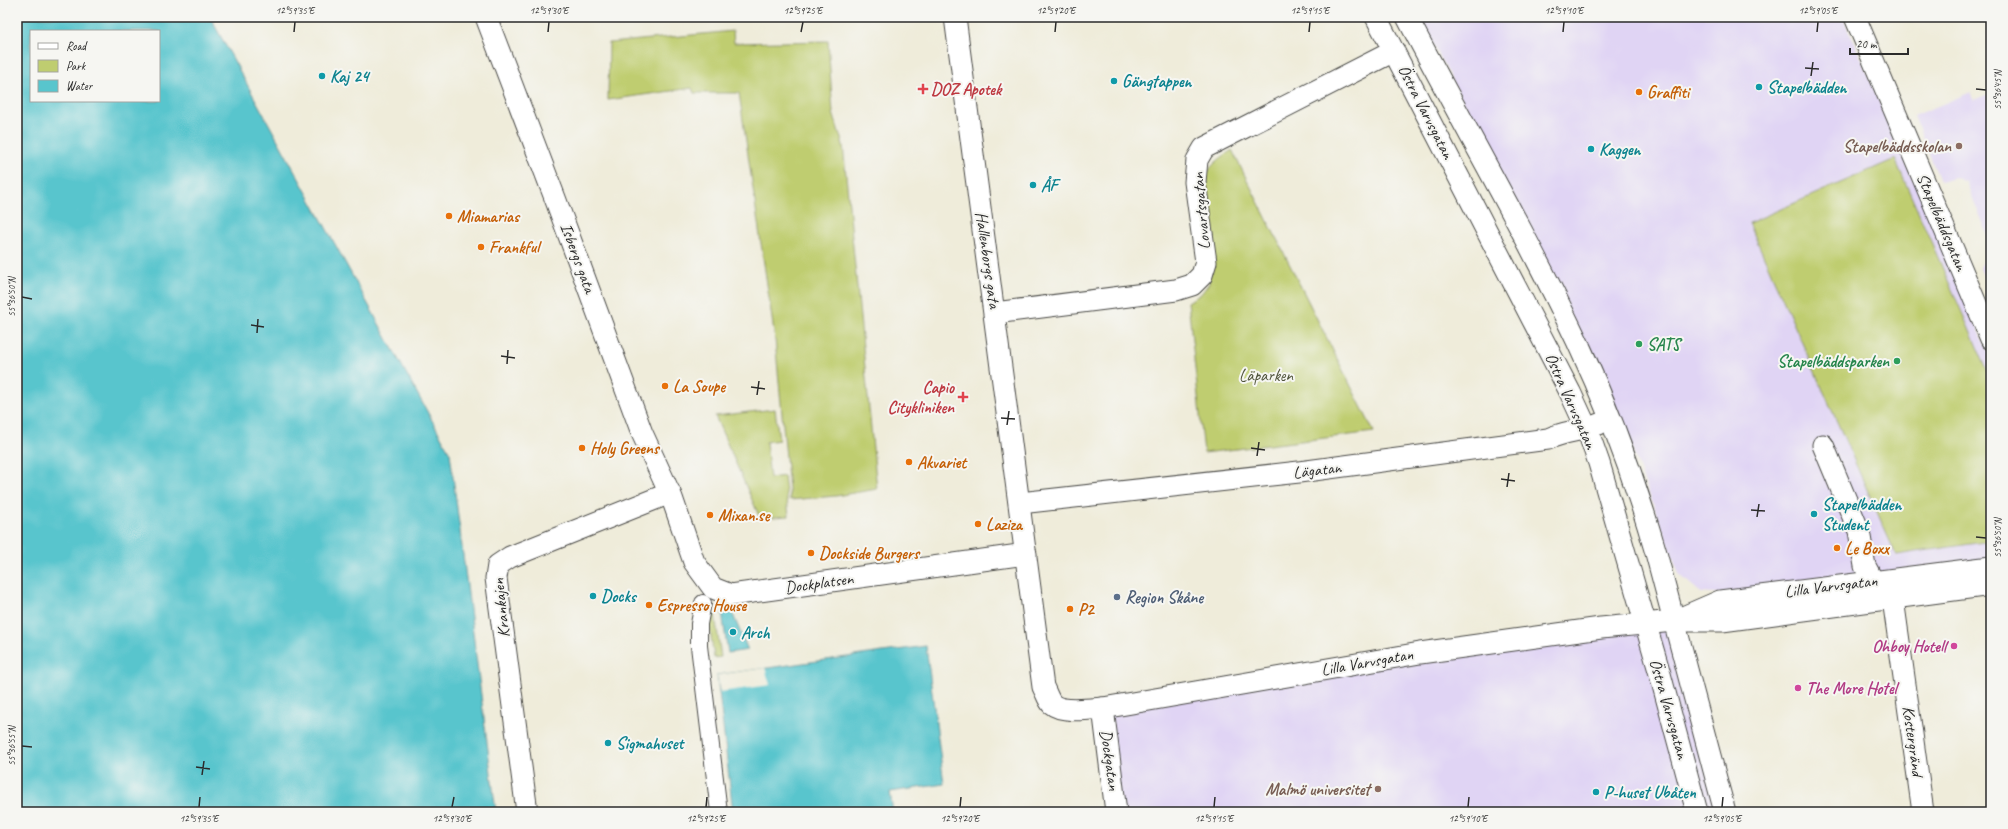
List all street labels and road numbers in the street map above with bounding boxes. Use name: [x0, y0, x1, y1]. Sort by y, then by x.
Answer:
street label: Östra Varvsgatan: [1393, 61, 1459, 164]
street label: Lovartsgatan: [1187, 170, 1215, 250]
street label: Stapelbäddsgatan: [1912, 170, 1973, 275]
street label: Hallenborgs gata: [971, 210, 1005, 311]
street label: Isbergs gata: [556, 220, 601, 298]
street label: Östra Varvsgatan: [1540, 350, 1602, 454]
street label: Lägatan: [1292, 456, 1344, 483]
street label: Dockplatsen: [783, 568, 856, 598]
street label: Lilla Varvsgatan: [1784, 570, 1879, 602]
street label: Krankajen: [487, 577, 515, 639]
street label: Lilla Varvsgatan: [1319, 644, 1415, 680]
street label: Östra Varvsgatan: [1645, 657, 1694, 763]
street label: Kostergränd: [1898, 705, 1929, 781]
street label: Dockgatan: [1095, 728, 1125, 792]

